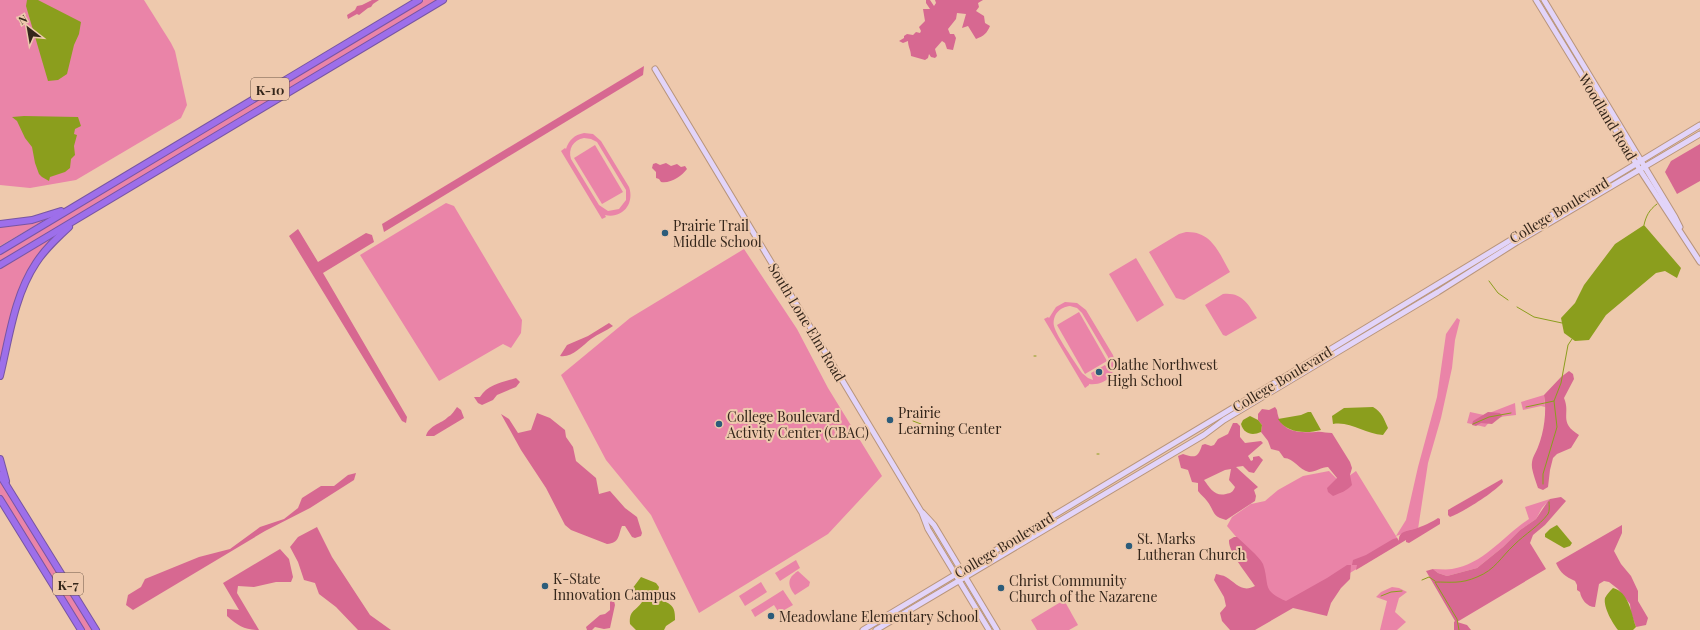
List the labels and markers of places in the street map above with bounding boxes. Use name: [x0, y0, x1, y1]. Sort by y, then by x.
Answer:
place label: Prairie Trail Middle School: [673, 216, 762, 251]
marker: Prairie Trail Middle School: [660, 228, 670, 238]
place label: Olathe Northwest High School: [1107, 355, 1219, 390]
marker: Olathe Northwest High School: [1094, 367, 1104, 377]
place label: Prairie Learning Center: [898, 403, 1002, 438]
place label: College Boulevard Activity Center (CBAC): [726, 407, 869, 442]
marker: Prairie Learning Center: [885, 415, 895, 425]
marker: College Boulevard Activity Center (CBAC): [714, 419, 724, 429]
place label: St. Marks Lutheran Church: [1137, 529, 1246, 564]
marker: St. Marks Lutheran Church: [1124, 541, 1134, 551]
place label: K-State Innovation Campus: [553, 569, 676, 604]
place label: Christ Community Church of the Nazarene: [1009, 571, 1158, 606]
marker: K-State Innovation Campus: [540, 581, 550, 591]
marker: Christ Community Church of the Nazarene: [996, 583, 1006, 593]
place label: Meadowlane Elementary School: [779, 607, 979, 626]
marker: Meadowlane Elementary School: [766, 611, 776, 621]

